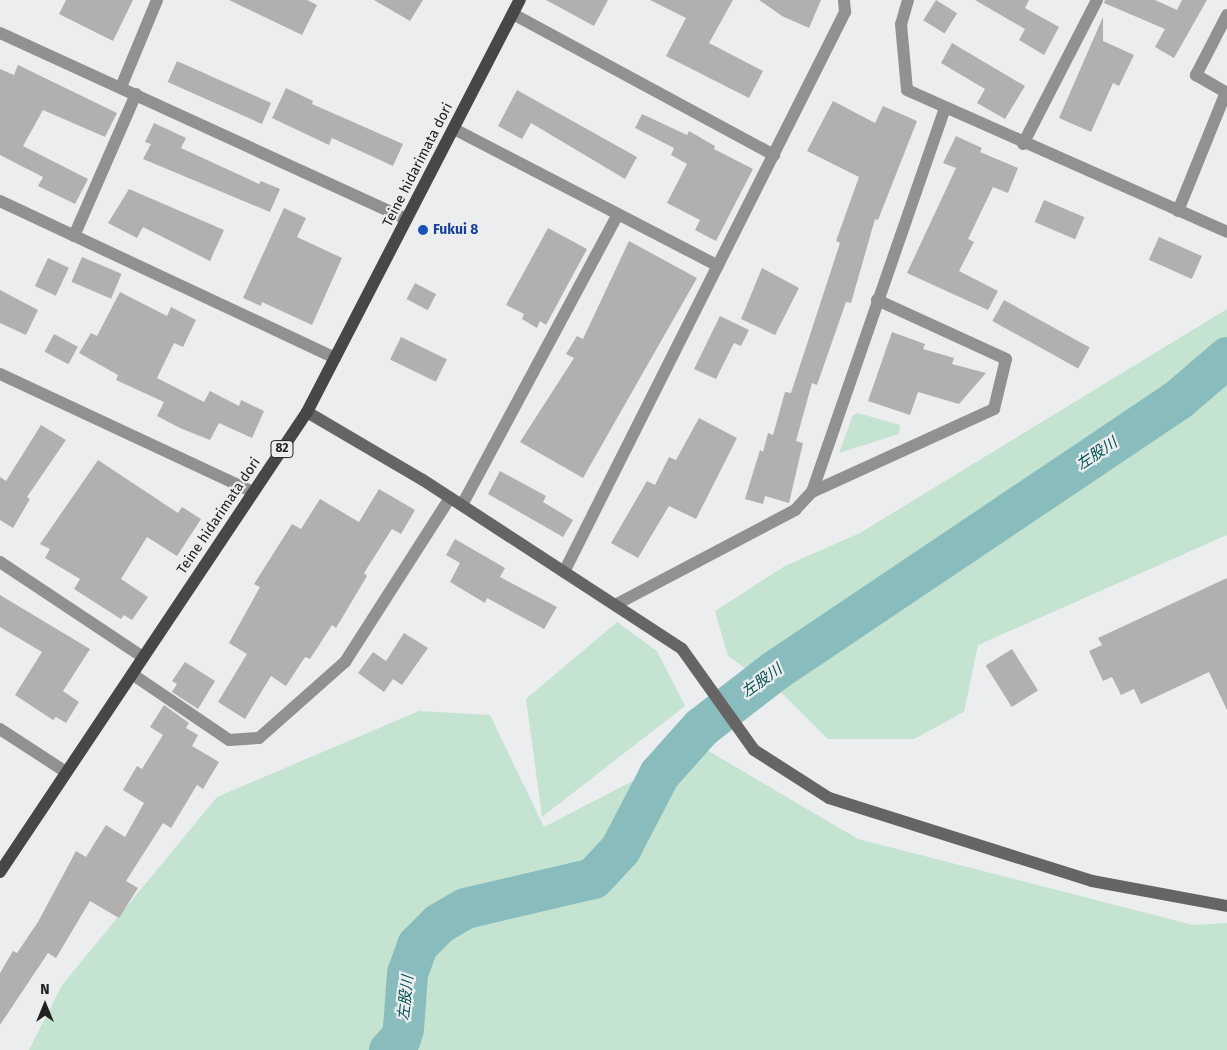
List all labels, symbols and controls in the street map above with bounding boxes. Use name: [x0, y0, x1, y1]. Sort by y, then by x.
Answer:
street label: Teine hidarimata dori: [379, 100, 457, 230]
place label: Fukui 8: [433, 222, 478, 238]
marker: Fukui 8: [417, 224, 429, 236]
water label: 左股川: [1073, 434, 1121, 474]
road number: 82: [270, 439, 294, 458]
street label: Teine hidarimata dori: [174, 455, 264, 577]
water label: 左股川: [739, 660, 785, 702]
water label: 左股川: [395, 975, 417, 1021]
north arrow: [20, 980, 70, 1030]
text: N: [40, 981, 50, 998]

